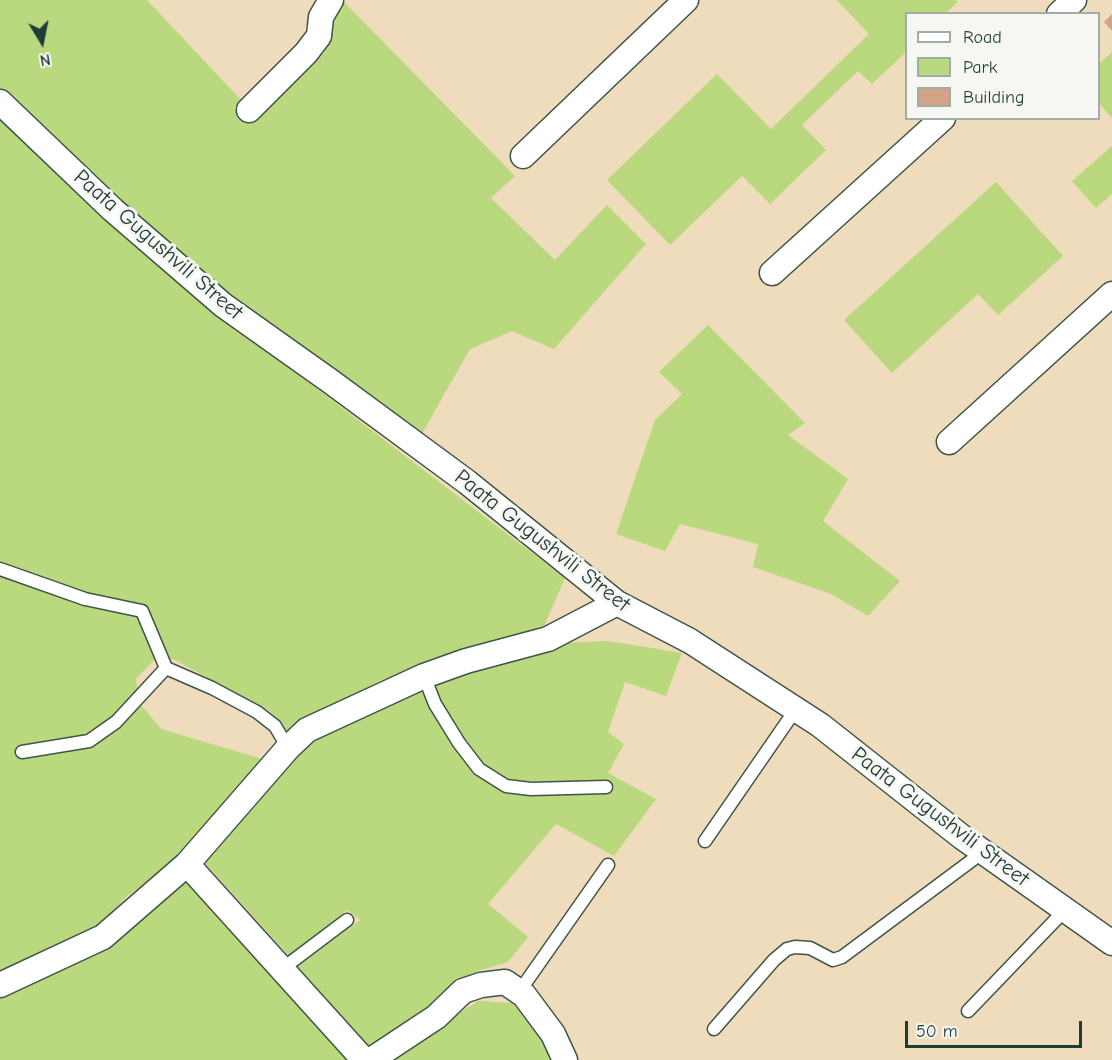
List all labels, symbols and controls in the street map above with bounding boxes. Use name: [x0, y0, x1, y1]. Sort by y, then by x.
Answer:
north arrow: [12, 12, 72, 72]
legend: [905, 12, 1100, 120]
text: Road: [963, 27, 1002, 48]
text: N: [38, 50, 52, 69]
text: Park: [963, 57, 997, 78]
text: Building: [963, 87, 1025, 108]
street label: Paata Gugushvili Street: [68, 164, 248, 326]
street label: Paata Gugushvili Street: [449, 464, 635, 618]
street label: Paata Gugushvili Street: [846, 742, 1034, 892]
scale bar: [908, 1009, 1085, 1047]
text: 50 m: [916, 1021, 958, 1042]

